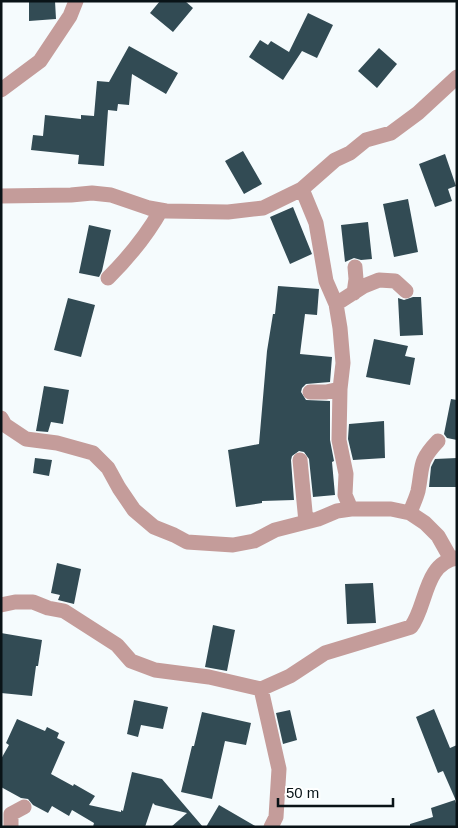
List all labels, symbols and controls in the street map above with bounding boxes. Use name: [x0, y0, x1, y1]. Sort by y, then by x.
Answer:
scale bar: [278, 776, 393, 808]
text: 50 m: [286, 784, 319, 801]

